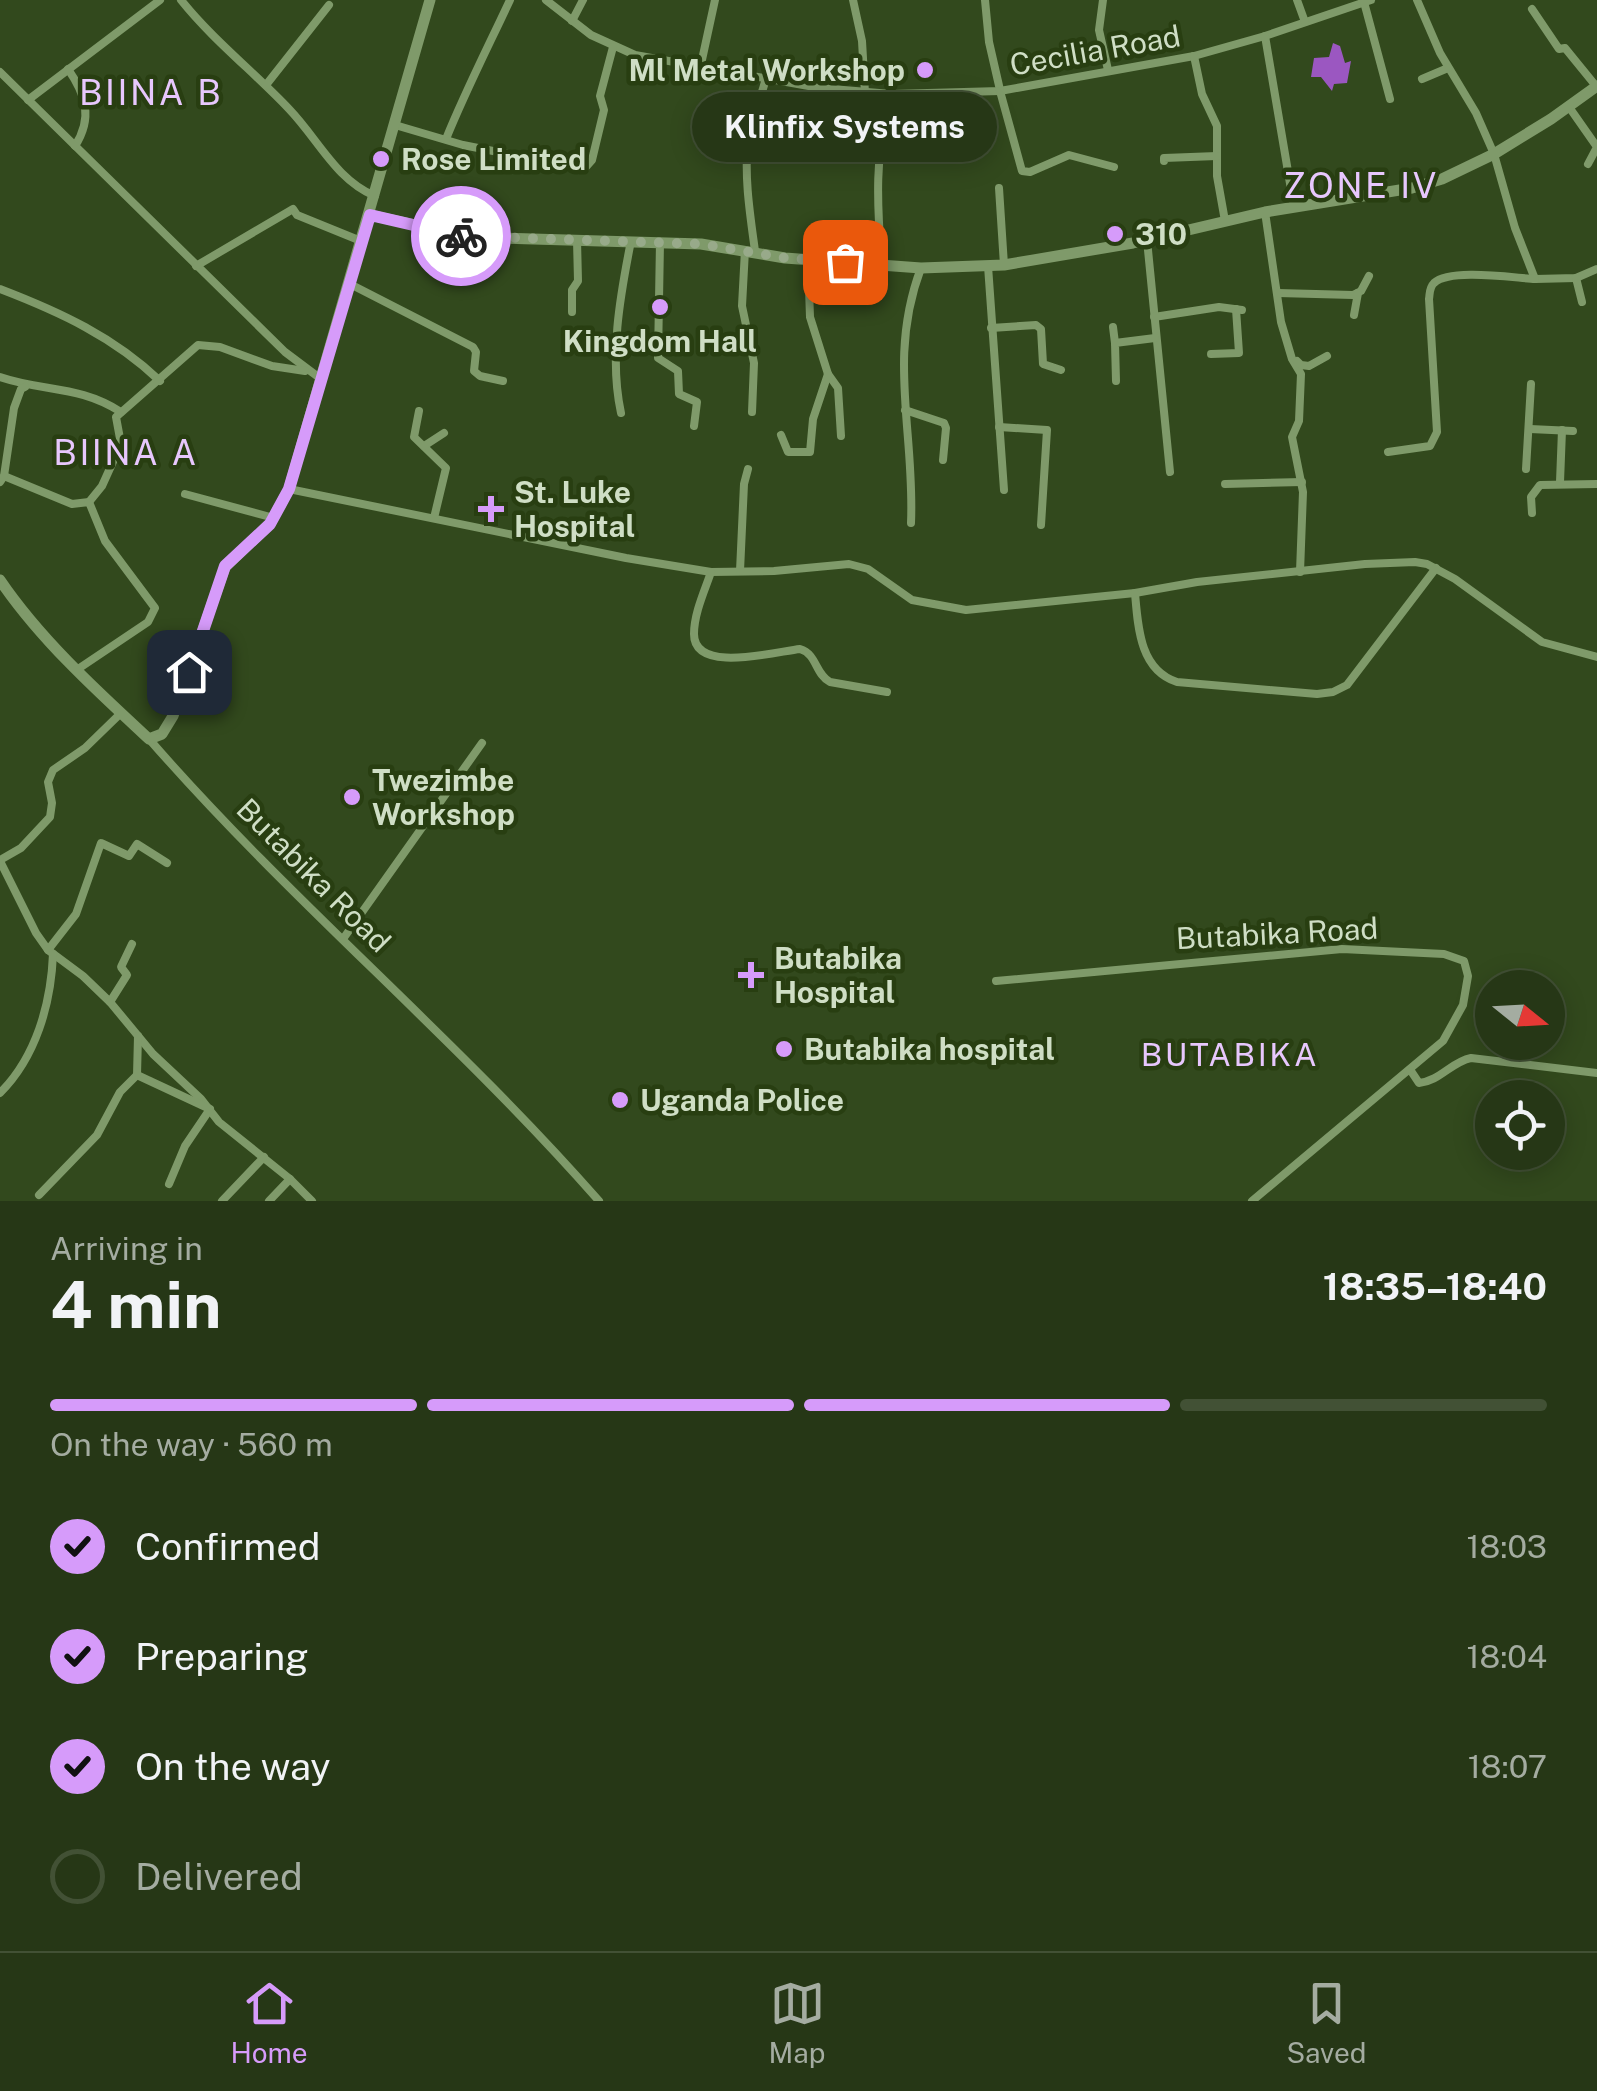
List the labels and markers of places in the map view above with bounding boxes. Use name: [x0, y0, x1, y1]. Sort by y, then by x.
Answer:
place label: Ml Metal Workshop: [628, 52, 905, 88]
marker: Ml Metal Workshop: [914, 59, 936, 81]
callout: Klinfix Systems: [692, 92, 998, 162]
place label: Rose Limited: [401, 141, 586, 177]
marker: Rose Limited: [370, 148, 392, 170]
place label: 310: [1135, 216, 1187, 252]
pin: [803, 220, 888, 305]
marker: 310: [1104, 223, 1126, 245]
marker: Kingdom Hall: [649, 296, 671, 318]
place label: Kingdom Hall: [563, 323, 757, 359]
place label: St. Luke Hospital: [514, 474, 635, 544]
marker: St. Luke Hospital: [478, 496, 504, 522]
pin: [147, 630, 232, 715]
place label: Twezimbe Workshop: [372, 762, 515, 832]
marker: Twezimbe Workshop: [341, 786, 363, 808]
place label: Butabika Hospital: [774, 940, 902, 1010]
marker: Butabika Hospital: [738, 962, 764, 988]
place label: Butabika hospital: [804, 1031, 1055, 1067]
marker: Butabika hospital: [773, 1038, 795, 1060]
place label: Uganda Police: [640, 1082, 844, 1118]
marker: Uganda Police: [609, 1089, 631, 1111]

